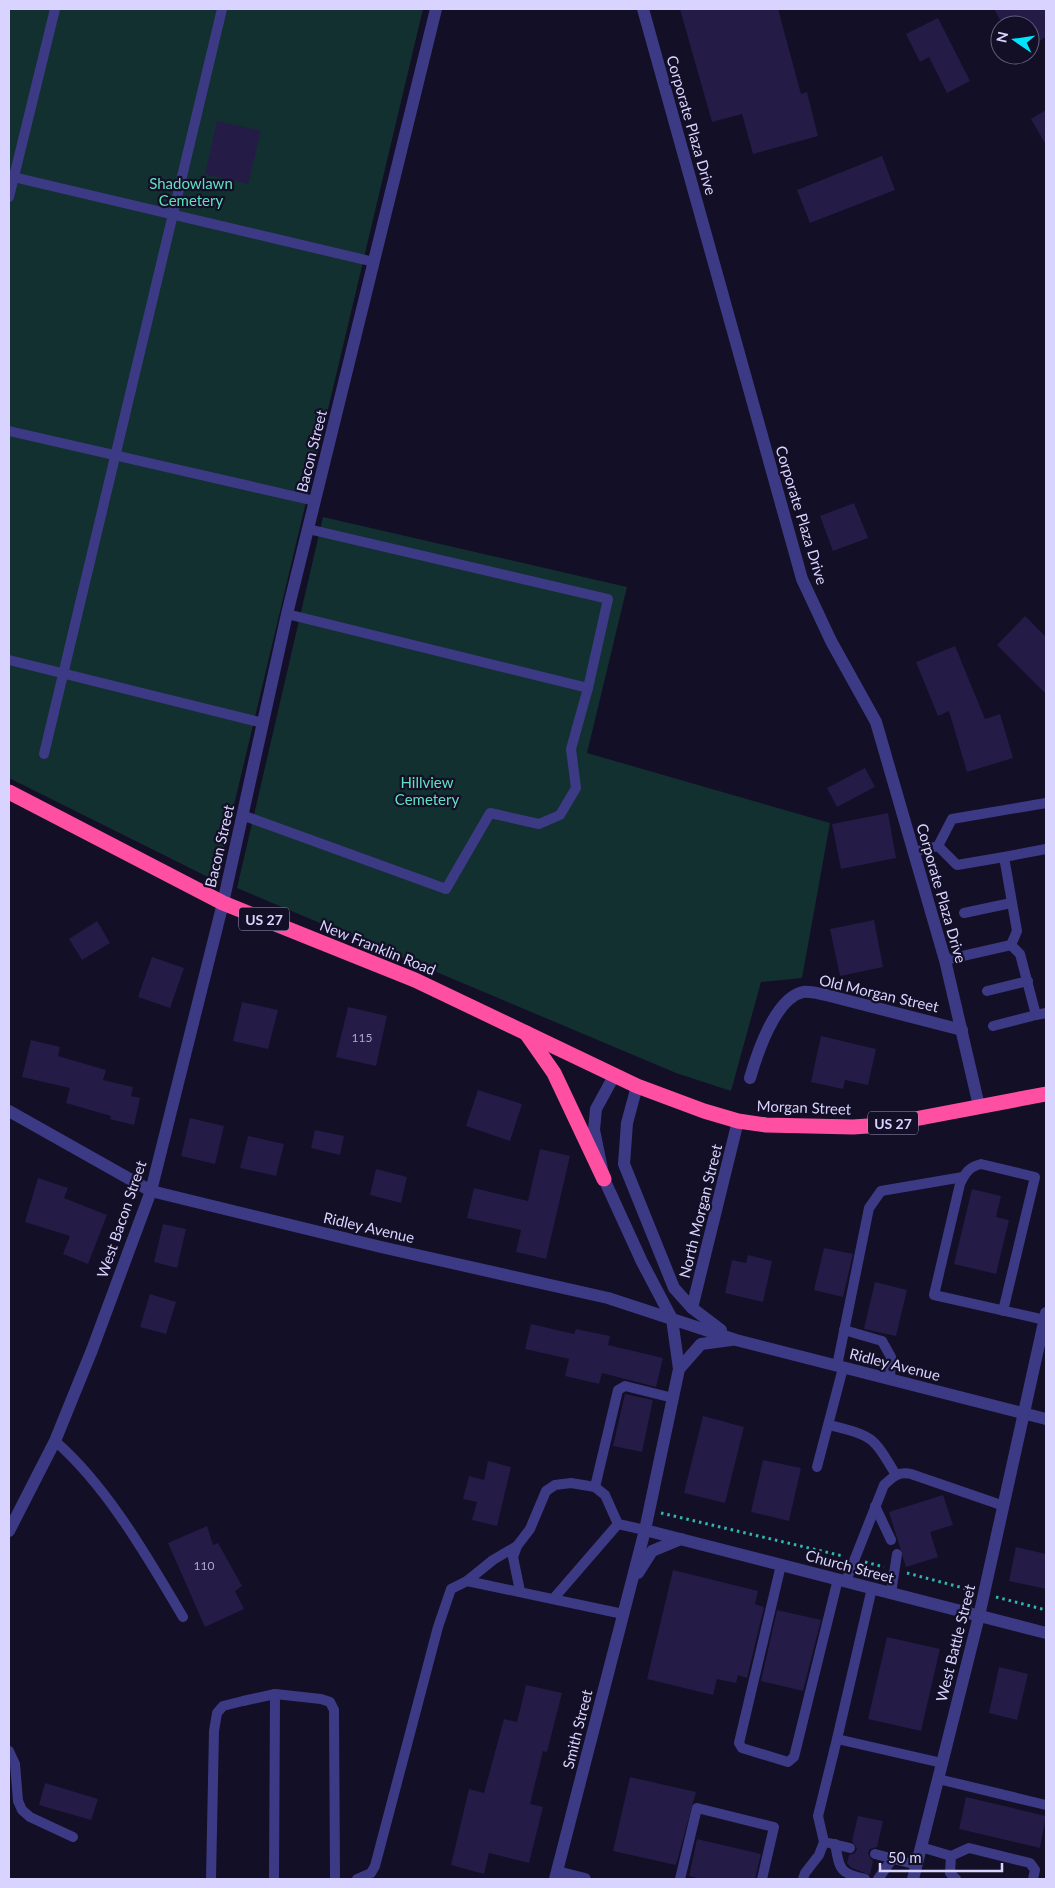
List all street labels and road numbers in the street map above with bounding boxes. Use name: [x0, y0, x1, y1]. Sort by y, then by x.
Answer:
street label: Corporate Plaza Drive: [663, 53, 721, 197]
street label: Bacon Street: [292, 407, 330, 494]
street label: Corporate Plaza Drive: [772, 443, 832, 587]
street label: Bacon Street: [201, 802, 237, 889]
street label: Corporate Plaza Drive: [913, 821, 971, 965]
road number: US 27: [239, 908, 289, 931]
street label: New Franklin Road: [317, 915, 439, 979]
street label: Old Morgan Street: [817, 970, 941, 1016]
street label: Morgan Street: [756, 1096, 852, 1118]
road number: US 27: [868, 1112, 918, 1134]
street label: North Morgan Street: [675, 1142, 725, 1280]
street label: West Bacon Street: [93, 1158, 150, 1280]
street label: Ridley Avenue: [322, 1208, 416, 1246]
street label: Ridley Avenue: [848, 1344, 942, 1384]
street label: Church Street: [804, 1546, 897, 1587]
street label: West Battle Street: [932, 1582, 978, 1704]
street label: Smith Street: [558, 1687, 596, 1770]

